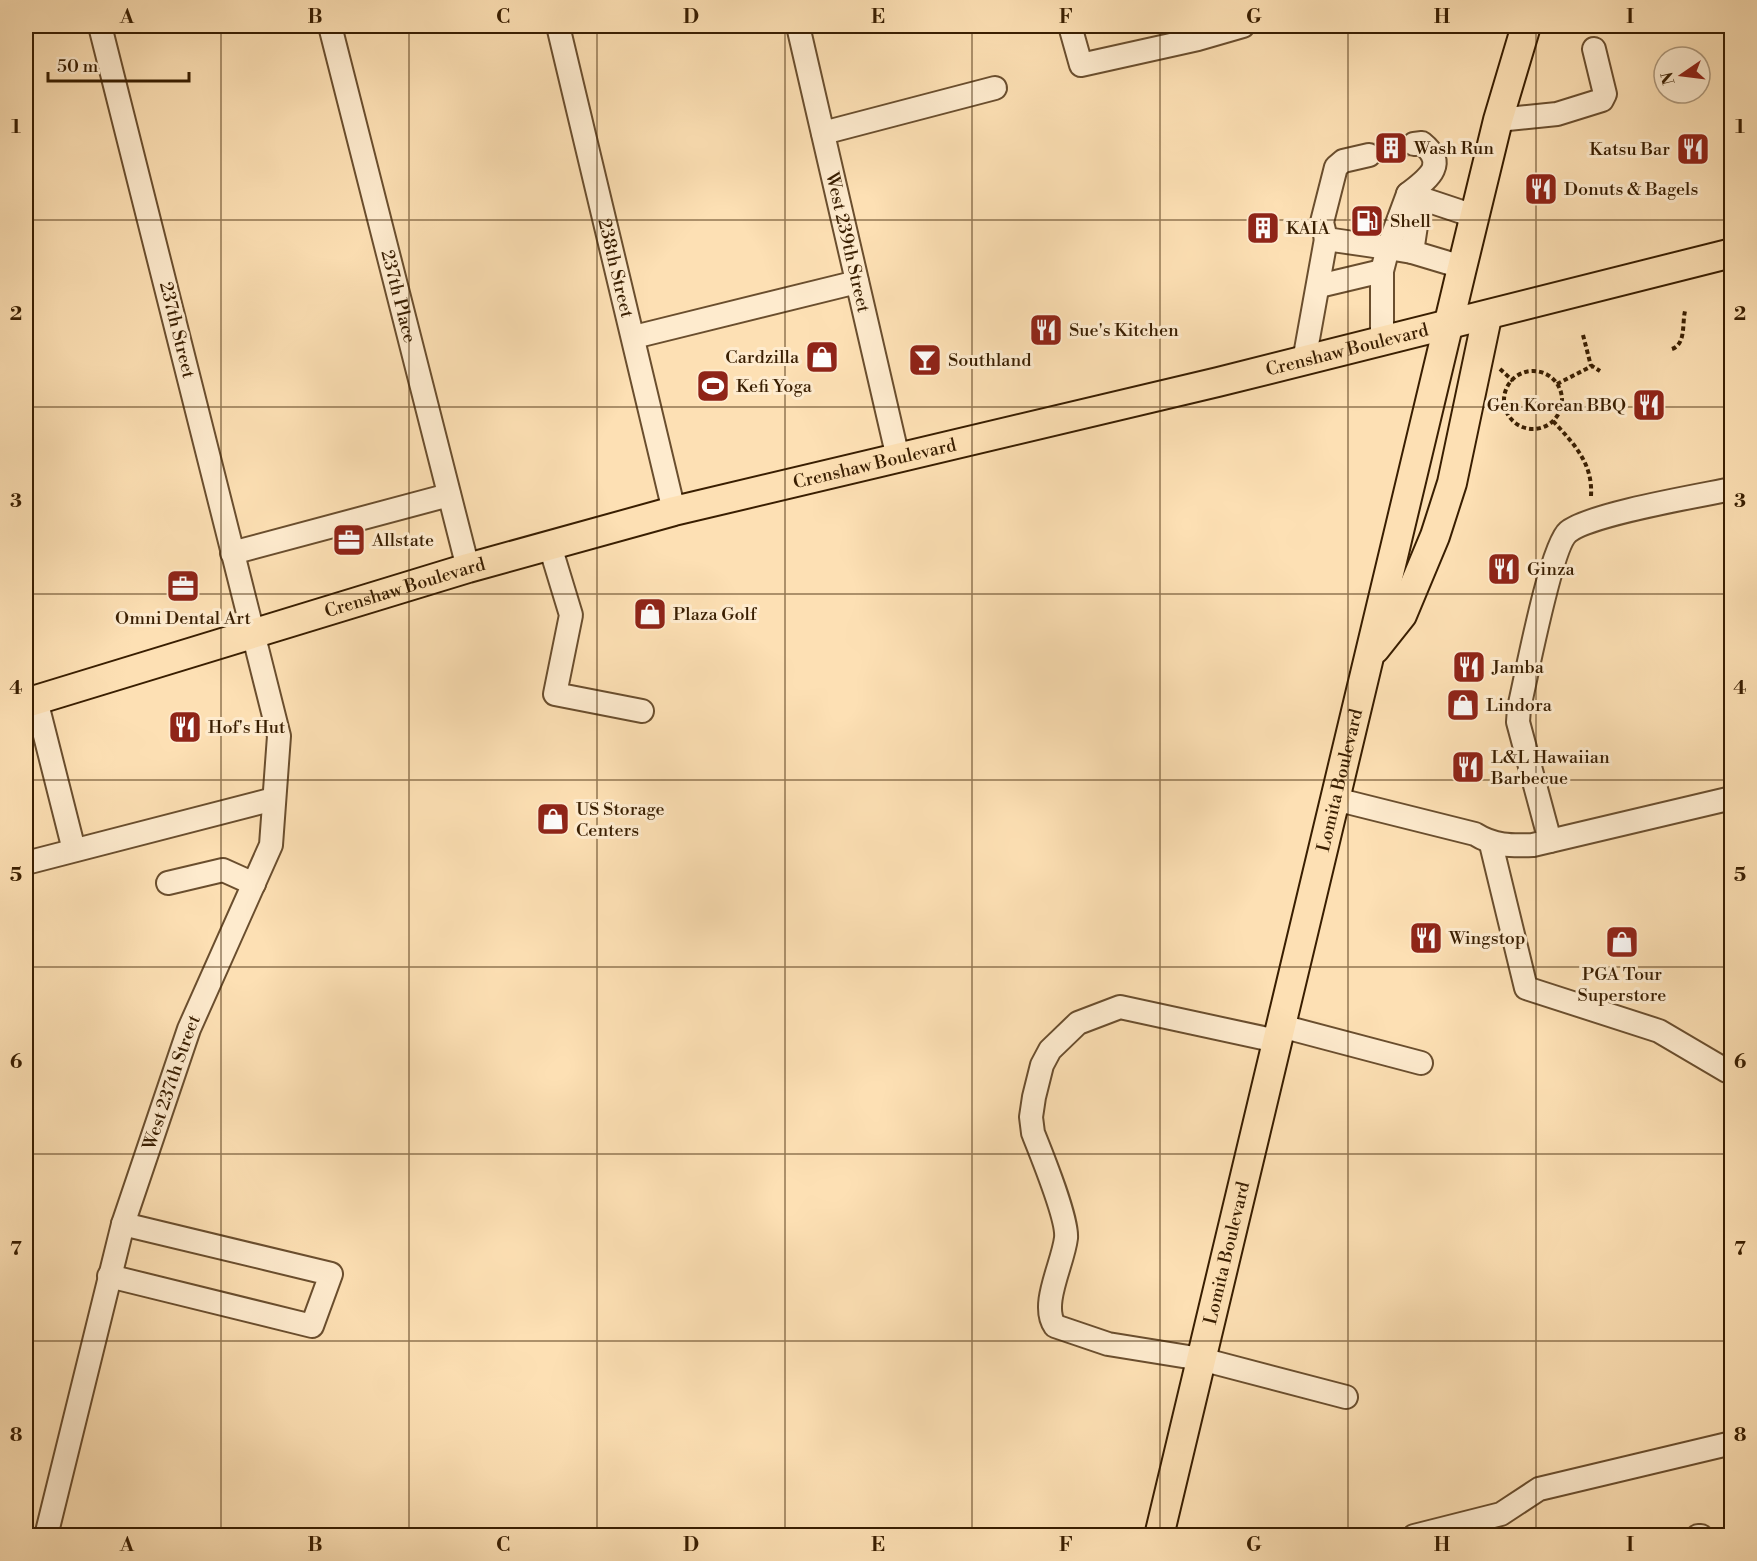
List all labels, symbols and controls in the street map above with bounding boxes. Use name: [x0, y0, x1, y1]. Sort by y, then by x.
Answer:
text: A: [119, 5, 135, 30]
text: B: [307, 5, 323, 30]
text: C: [496, 5, 510, 30]
text: D: [683, 5, 699, 30]
text: E: [871, 5, 885, 30]
text: F: [1059, 5, 1073, 30]
text: G: [1246, 5, 1262, 30]
text: H: [1434, 5, 1451, 30]
text: I: [1626, 5, 1634, 30]
scale bar: [48, 45, 189, 83]
north arrow: [1652, 45, 1712, 105]
text: 50 m: [57, 55, 99, 78]
text: N: [1657, 69, 1680, 87]
text: 1: [11, 115, 21, 140]
text: 1: [1735, 115, 1745, 140]
building icon: Wash Run: [1373, 130, 1409, 166]
restaurant icon: Katsu Bar: [1675, 131, 1711, 167]
place label: Wash Run: [1413, 137, 1494, 160]
place label: Katsu Bar: [1589, 138, 1670, 161]
street label: West 239th Street: [820, 169, 876, 315]
restaurant icon: Donuts & Bagels: [1523, 171, 1559, 207]
place label: Donuts & Bagels: [1564, 178, 1698, 201]
fuel station icon: Shell: [1349, 203, 1385, 239]
building icon: KAIA: [1245, 210, 1281, 246]
place label: Shell: [1390, 210, 1431, 233]
street label: 238th Street: [593, 216, 639, 321]
place label: KAIA: [1286, 217, 1331, 240]
street label: 237th Place: [376, 248, 422, 345]
street label: 237th Street: [154, 279, 200, 381]
text: 2: [10, 302, 22, 327]
text: 2: [1734, 302, 1746, 327]
restaurant icon: Sue's Kitchen: [1028, 312, 1064, 348]
street label: Crenshaw Boulevard: [1263, 318, 1431, 381]
place label: Sue's Kitchen: [1069, 319, 1179, 342]
shop icon: Cardzilla: [804, 339, 840, 375]
bar icon: Southland: [907, 342, 943, 378]
place label: Cardzilla: [725, 346, 800, 369]
place label: Southland: [948, 349, 1032, 372]
sports icon: Kefi Yoga: [695, 368, 731, 404]
place label: Kefi Yoga: [736, 375, 813, 398]
restaurant icon: Gen Korean BBQ: [1631, 387, 1667, 423]
place label: Gen Korean BBQ: [1487, 394, 1626, 417]
street label: Crenshaw Boulevard: [791, 433, 959, 494]
text: 3: [10, 489, 22, 514]
text: 3: [1734, 489, 1746, 514]
office icon: Allstate: [331, 522, 367, 558]
place label: Allstate: [371, 529, 434, 552]
restaurant icon: Ginza: [1486, 551, 1522, 587]
street label: Crenshaw Boulevard: [322, 552, 488, 623]
place label: Ginza: [1527, 558, 1576, 581]
office icon: Omni Dental Art: [165, 568, 201, 604]
shop icon: Plaza Golf: [632, 596, 668, 632]
place label: Plaza Golf: [673, 603, 758, 626]
place label: Omni Dental Art: [115, 607, 252, 630]
restaurant icon: Jamba: [1451, 649, 1487, 685]
place label: Jamba: [1491, 656, 1545, 679]
text: 4: [9, 676, 23, 701]
text: 4: [1733, 676, 1747, 701]
shop icon: Lindora: [1445, 687, 1481, 723]
place label: Lindora: [1486, 694, 1553, 717]
street label: Lomita Boulevard: [1311, 706, 1368, 854]
restaurant icon: Hof's Hut: [167, 709, 203, 745]
place label: Hof's Hut: [208, 716, 286, 739]
place label: L&L Hawaiian Barbecue: [1490, 746, 1610, 790]
restaurant icon: L&L Hawaiian Barbecue: [1450, 749, 1486, 785]
place label: US Storage Centers: [576, 798, 665, 842]
shop icon: US Storage Centers: [535, 801, 571, 837]
text: 5: [10, 863, 22, 888]
text: 5: [1734, 863, 1746, 888]
restaurant icon: Wingstop: [1408, 920, 1444, 956]
shop icon: PGA Tour Superstore: [1604, 924, 1640, 960]
place label: Wingstop: [1448, 927, 1525, 950]
place label: PGA Tour Superstore: [1578, 963, 1666, 1007]
street label: West 237th Street: [137, 1011, 206, 1154]
text: 6: [10, 1050, 23, 1075]
text: 6: [1734, 1050, 1747, 1075]
street label: Lomita Boulevard: [1198, 1178, 1255, 1327]
text: 7: [10, 1237, 22, 1262]
text: 7: [1734, 1237, 1746, 1262]
text: 8: [10, 1423, 23, 1448]
text: 8: [1734, 1423, 1747, 1448]
text: A: [119, 1533, 135, 1558]
text: B: [307, 1533, 323, 1558]
text: C: [496, 1533, 510, 1558]
text: D: [683, 1533, 699, 1558]
text: E: [871, 1533, 885, 1558]
text: F: [1059, 1533, 1073, 1558]
text: G: [1246, 1533, 1262, 1558]
text: H: [1434, 1533, 1451, 1558]
text: I: [1626, 1533, 1634, 1558]

